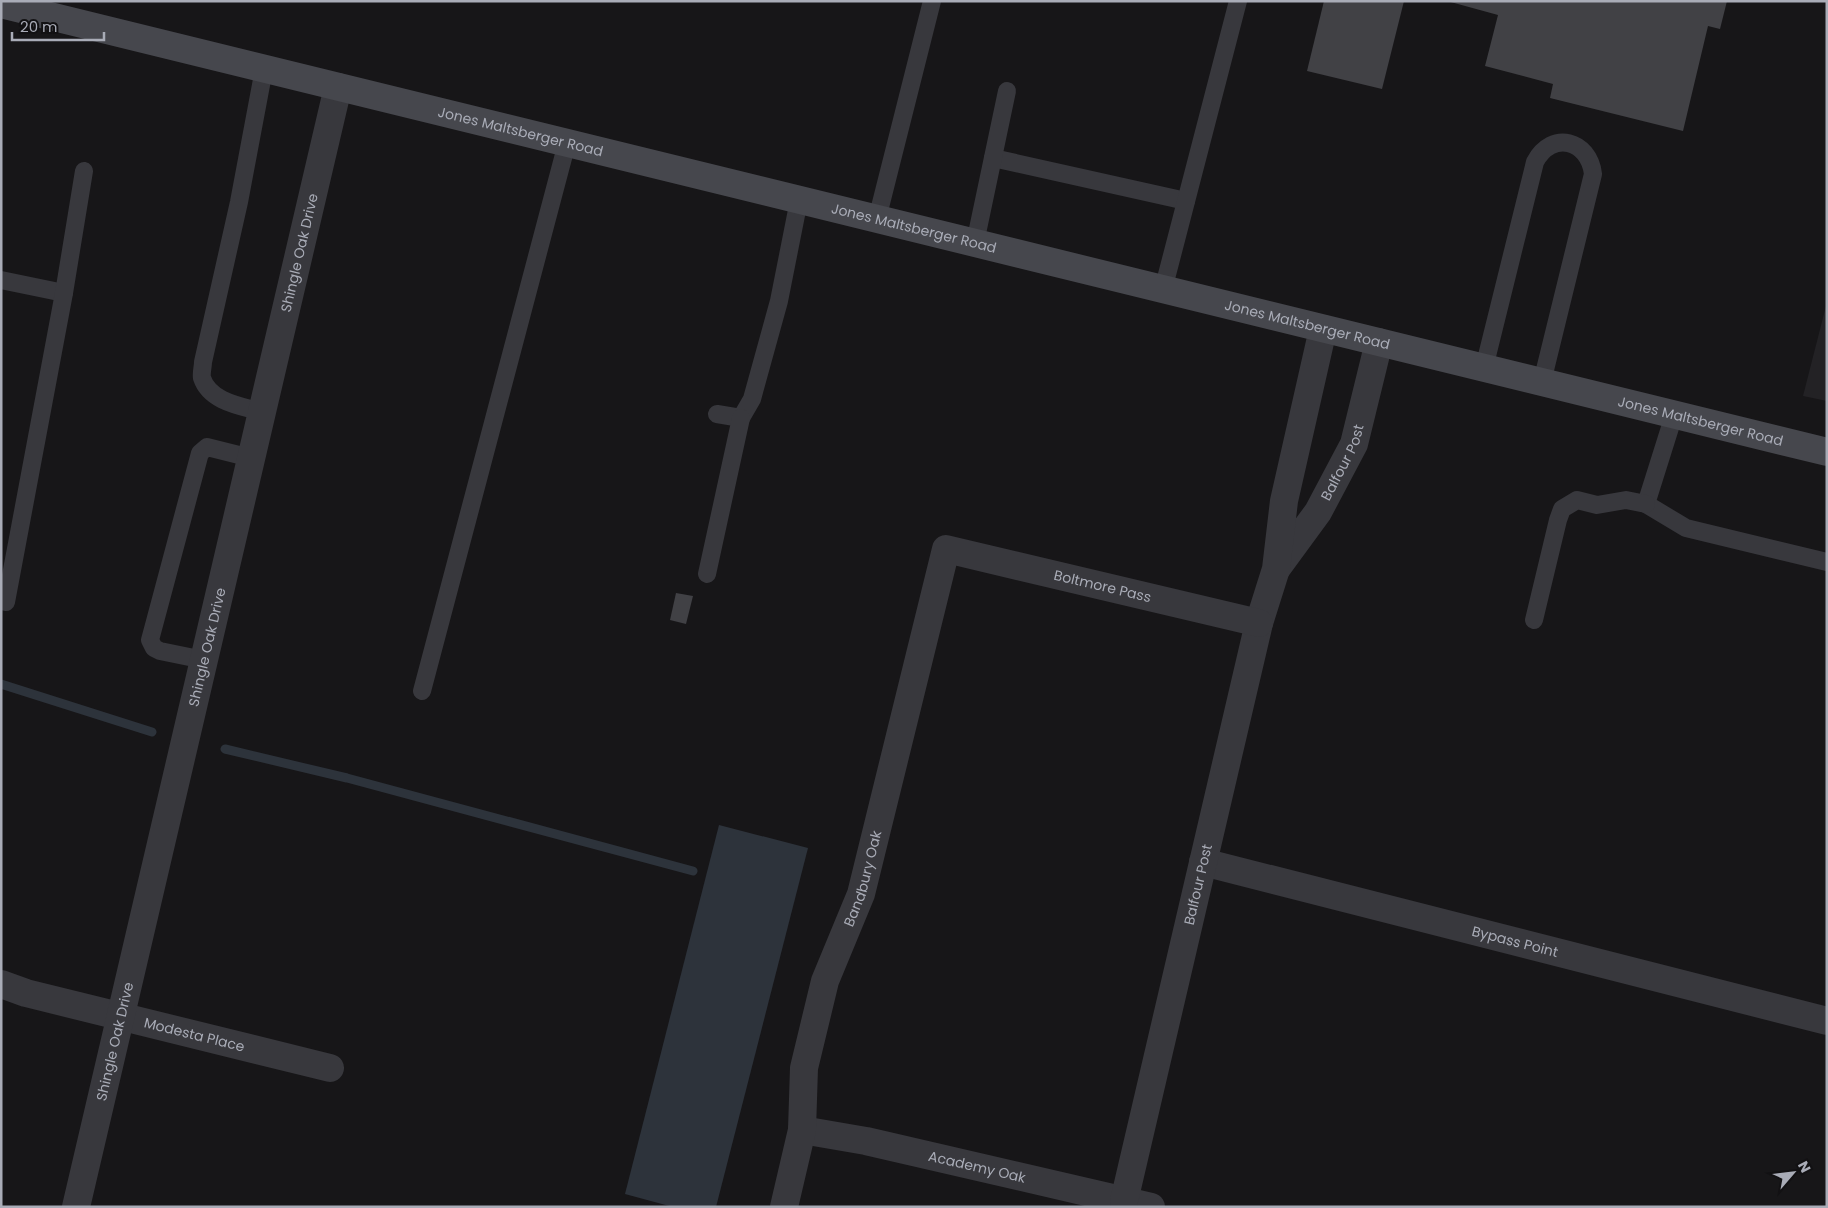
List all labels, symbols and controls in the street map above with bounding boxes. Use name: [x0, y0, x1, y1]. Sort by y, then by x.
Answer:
scale bar: [12, 10, 105, 42]
text: 20 m: [20, 16, 58, 37]
street label: Jones Maltsberger Road: [436, 102, 605, 161]
street label: Shingle Oak Drive: [276, 191, 323, 314]
street label: Jones Maltsberger Road: [829, 198, 999, 258]
street label: Jones Maltsberger Road: [1223, 295, 1392, 354]
street label: Jones Maltsberger Road: [1616, 391, 1785, 451]
street label: Balfour Post: [1316, 422, 1368, 504]
street label: Boltmore Pass: [1052, 565, 1153, 607]
street label: Shingle Oak Drive: [183, 585, 231, 709]
street label: Bandbury Oak: [839, 828, 886, 930]
street label: Balfour Post: [1179, 842, 1217, 927]
street label: Bypass Point: [1470, 921, 1560, 962]
street label: Shingle Oak Drive: [91, 980, 138, 1103]
street label: Modesta Place: [142, 1012, 247, 1057]
street label: Academy Oak: [926, 1146, 1029, 1188]
north arrow: [1768, 1148, 1818, 1198]
text: N: [1793, 1158, 1816, 1176]

